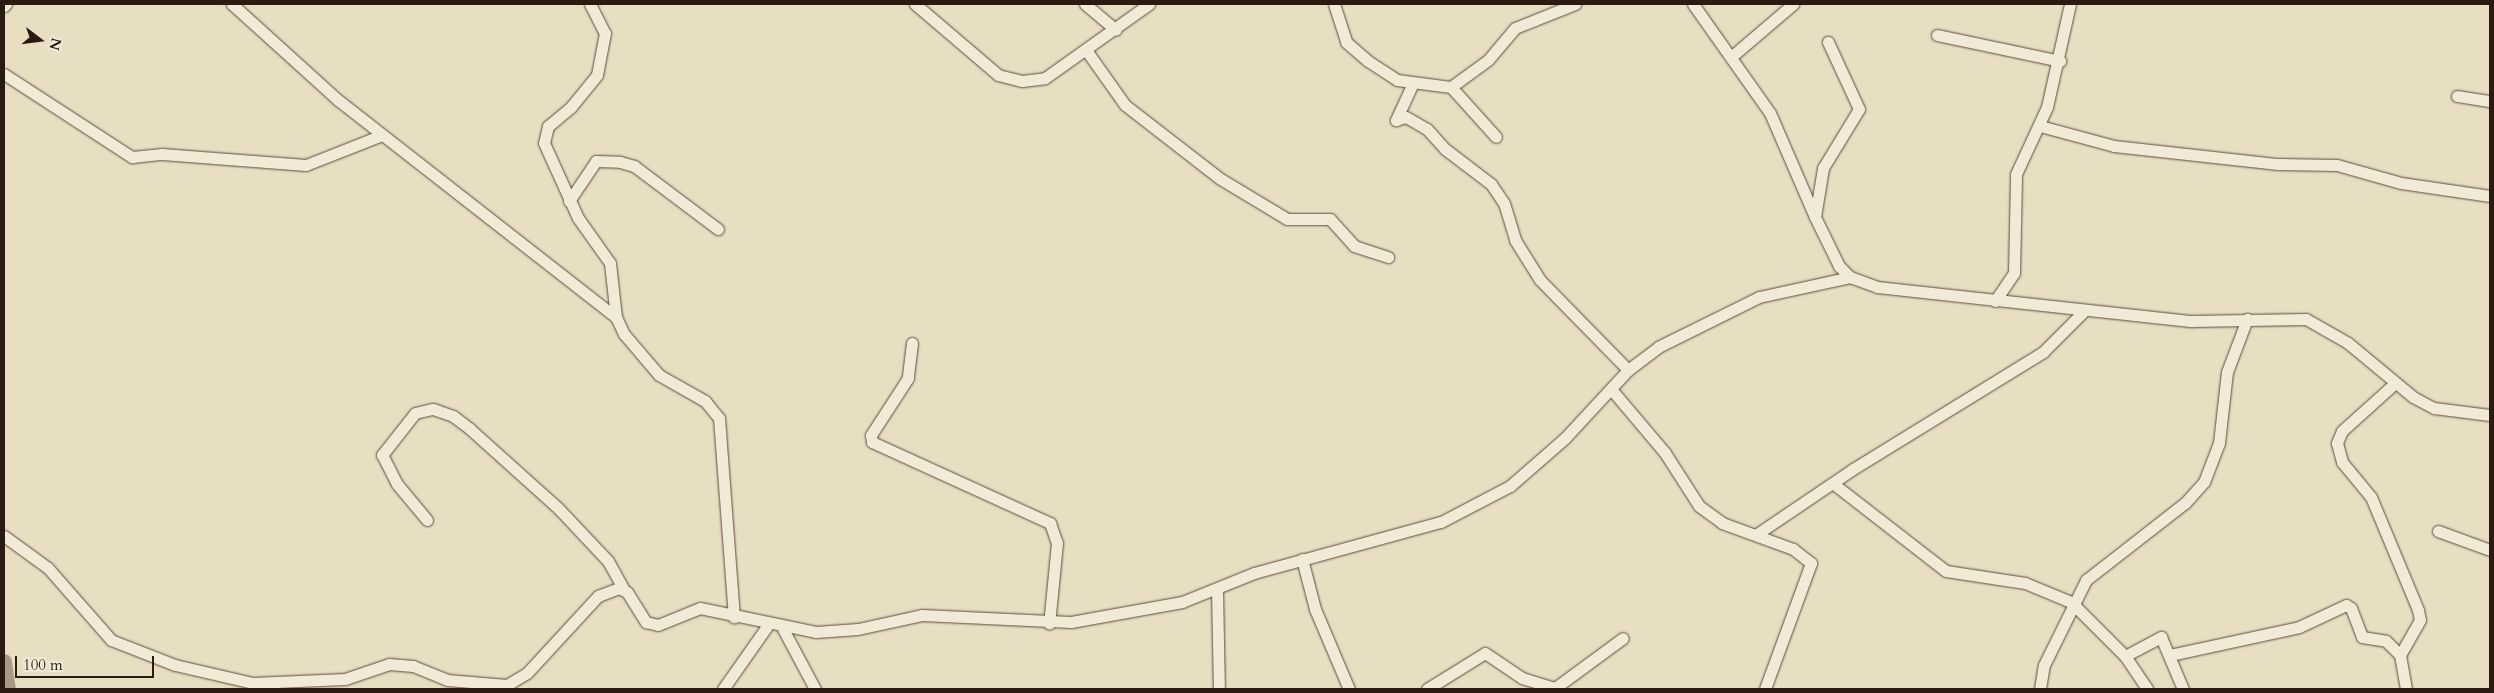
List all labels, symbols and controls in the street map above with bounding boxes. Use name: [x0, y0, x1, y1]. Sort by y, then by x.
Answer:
north arrow: [15, 15, 65, 65]
text: N: [44, 36, 66, 52]
scale bar: [18, 646, 156, 678]
text: 100 m: [23, 655, 63, 675]

